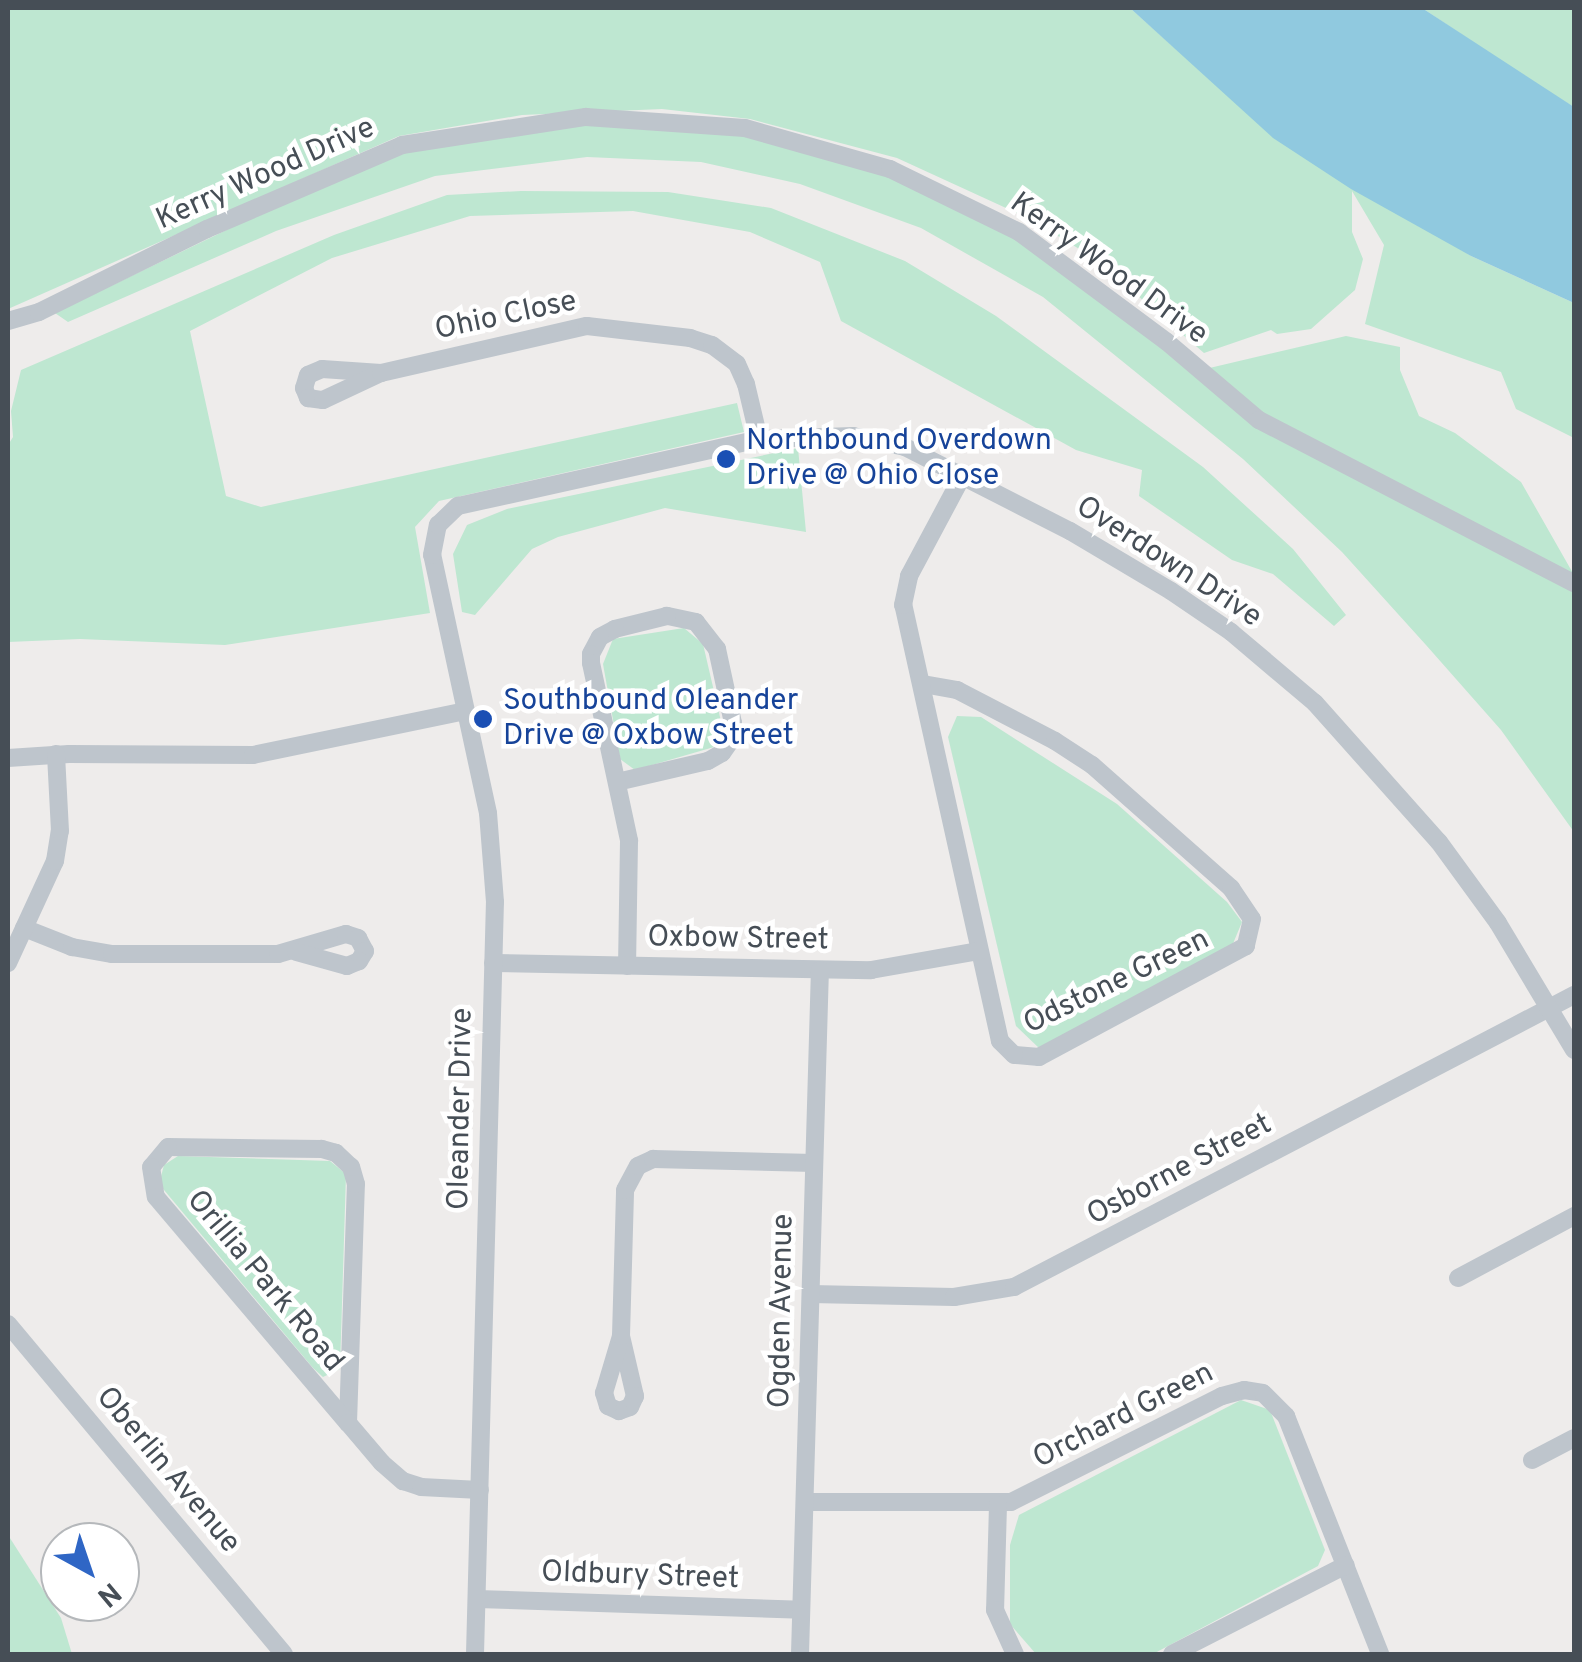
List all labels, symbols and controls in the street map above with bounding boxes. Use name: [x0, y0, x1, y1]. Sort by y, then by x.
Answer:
street label: Kerry Wood Drive: [151, 111, 381, 239]
street label: Kerry Wood Drive: [1002, 186, 1214, 354]
street label: Ohio Close: [432, 284, 580, 350]
place label: Northbound Overdown Drive @ Ohio Close: [746, 424, 1052, 494]
marker: Northbound Overdown Drive @ Ohio Close: [715, 448, 737, 470]
street label: Overdown Drive: [1068, 490, 1268, 636]
place label: Southbound Oleander Drive @ Oxbow Street: [503, 684, 798, 754]
marker: Southbound Oleander Drive @ Oxbow Street: [472, 708, 494, 730]
street label: Oxbow Street: [647, 920, 829, 960]
street label: Odstone Green: [1018, 923, 1216, 1043]
street label: Oleander Drive: [442, 1008, 482, 1210]
street label: Osborne Street: [1082, 1107, 1278, 1235]
street label: Orillia Park Road: [178, 1184, 350, 1380]
street label: Ogden Avenue: [763, 1213, 803, 1409]
street label: Orchard Green: [1028, 1356, 1220, 1478]
street label: Oberlin Avenue: [87, 1380, 247, 1562]
north arrow: [40, 1522, 140, 1622]
street label: Oldbury Street: [540, 1556, 740, 1598]
text: N: [89, 1573, 127, 1614]

